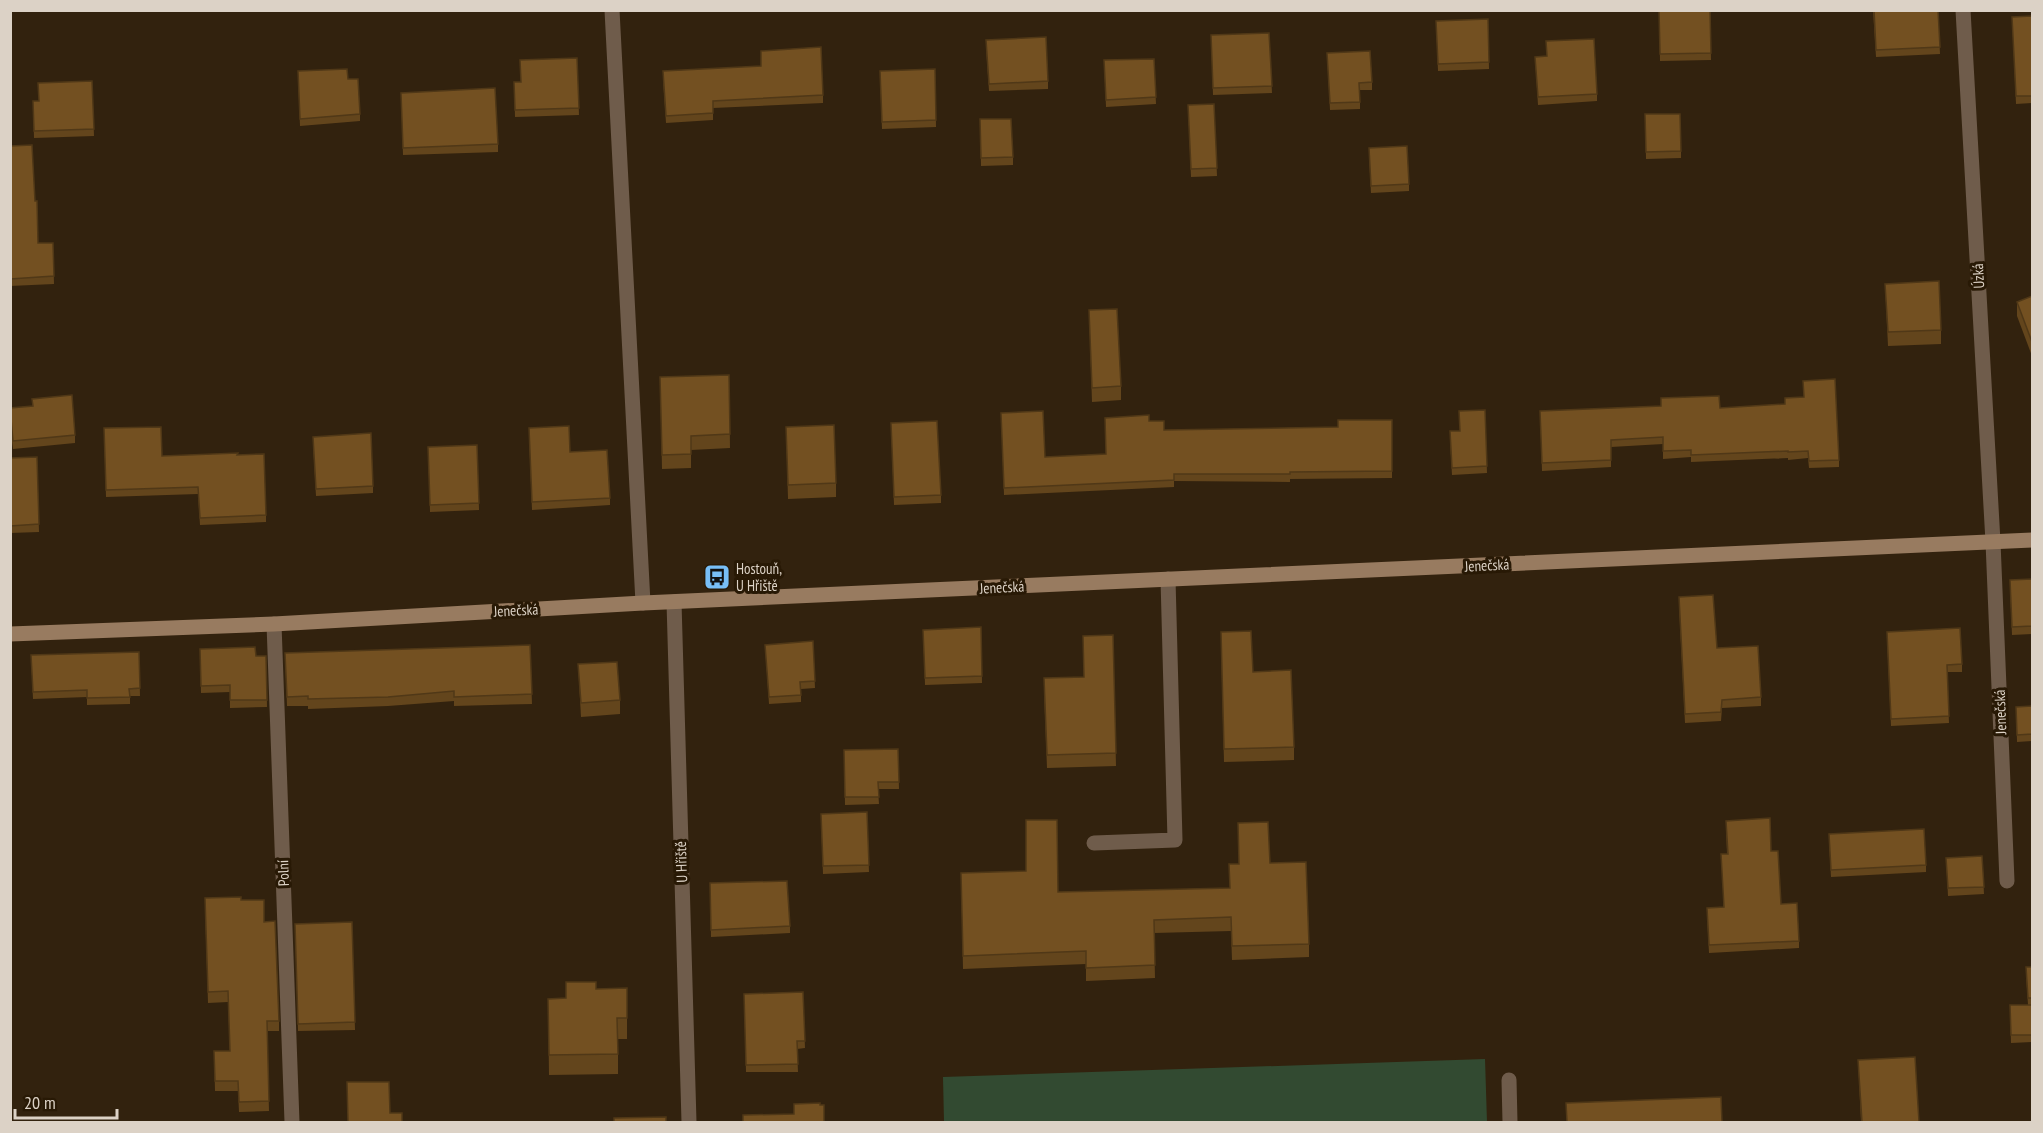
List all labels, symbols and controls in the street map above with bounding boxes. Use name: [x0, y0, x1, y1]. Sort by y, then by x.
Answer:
street label: Úzká: [1968, 263, 1988, 289]
street label: Jenečská: [1463, 554, 1510, 576]
place label: Hostouň, U Hřiště: [736, 559, 782, 595]
bus stop icon: Hostouň, U Hřiště: [702, 562, 732, 592]
street label: Jenečská: [978, 576, 1025, 598]
street label: Jenečská: [492, 599, 539, 621]
street label: Jenečská: [1990, 689, 2010, 736]
street label: U Hřiště: [671, 841, 691, 883]
street label: Polní: [273, 859, 293, 886]
scale bar: [15, 1082, 117, 1120]
text: 20 m: [24, 1091, 56, 1114]

